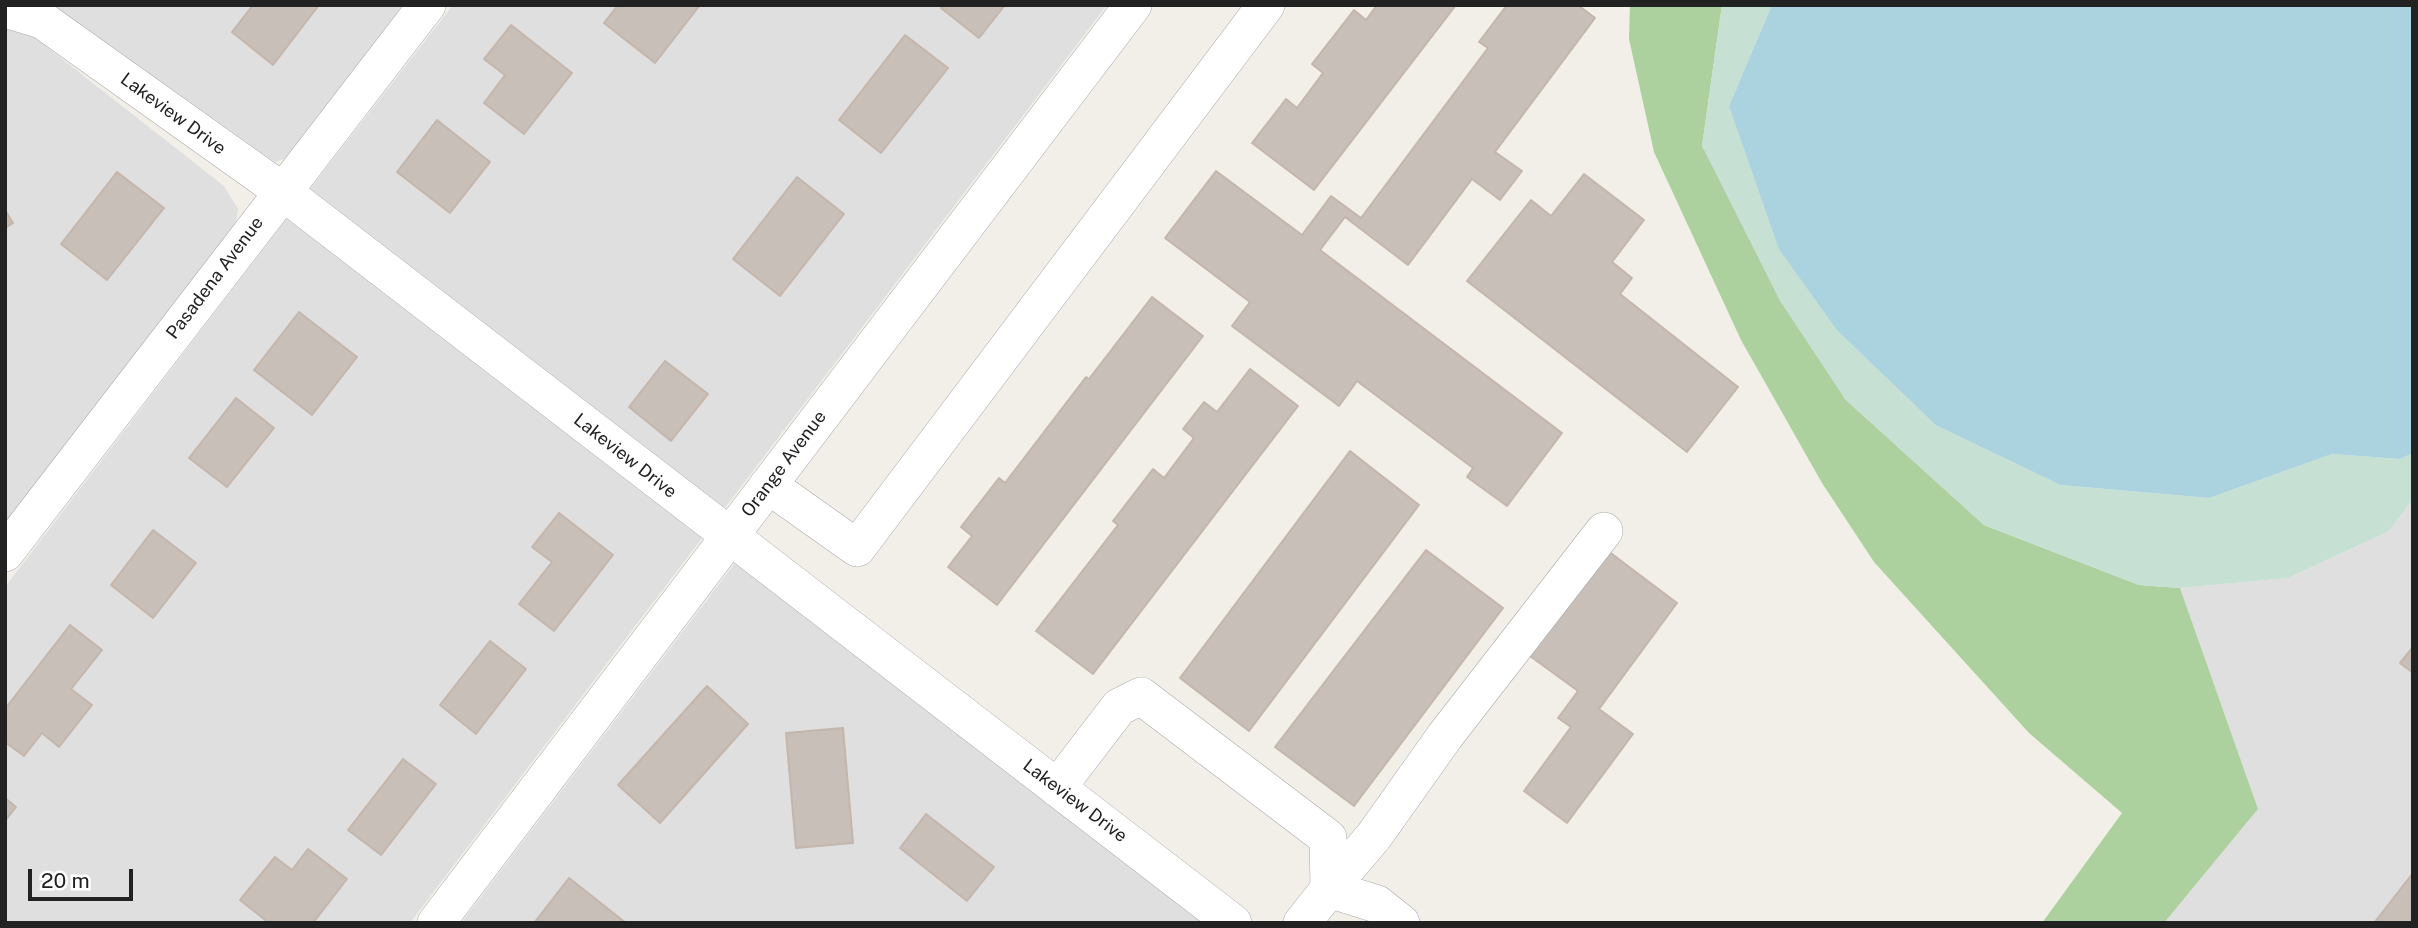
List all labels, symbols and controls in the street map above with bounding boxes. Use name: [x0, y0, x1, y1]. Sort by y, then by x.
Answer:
street label: Lakeview Drive: [116, 69, 230, 159]
street label: Pasadena Avenue: [162, 213, 268, 343]
street label: Orange Avenue: [737, 407, 831, 521]
street label: Lakeview Drive: [569, 409, 681, 503]
street label: Lakeview Drive: [1019, 755, 1131, 847]
scale bar: [32, 855, 136, 899]
text: 20 m: [41, 868, 90, 893]

